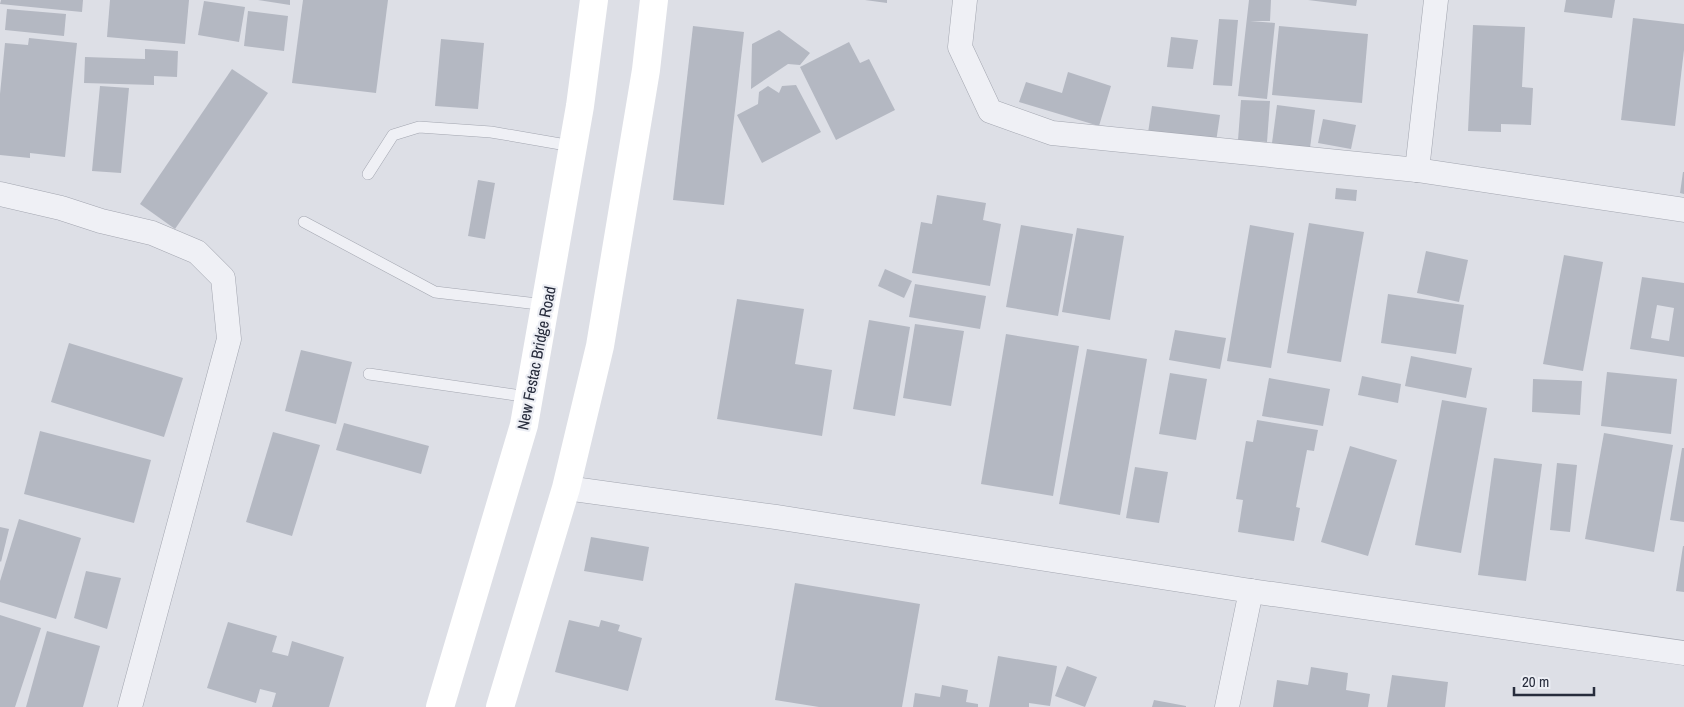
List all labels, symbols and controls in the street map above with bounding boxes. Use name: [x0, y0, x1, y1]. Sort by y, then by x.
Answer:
street label: New Festac Bridge Road: [511, 284, 561, 432]
scale bar: [1514, 664, 1594, 696]
text: 20 m: [1522, 671, 1549, 692]

